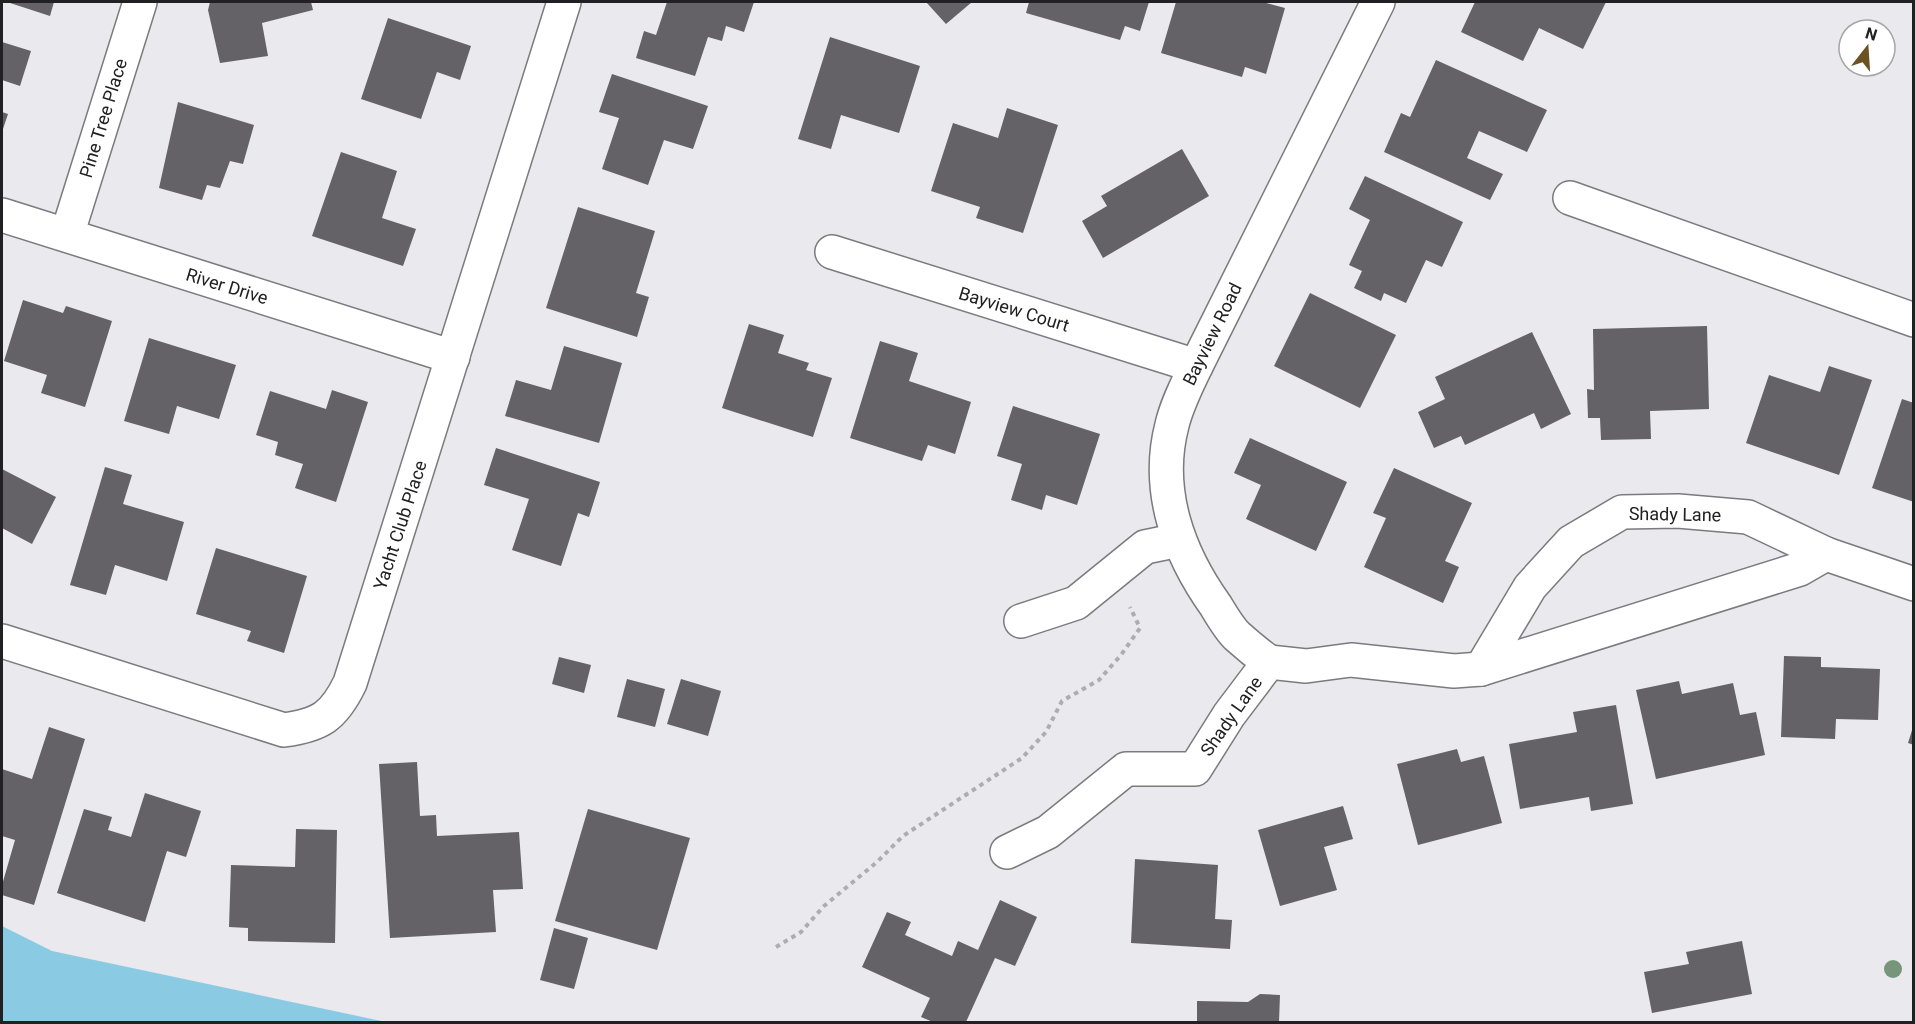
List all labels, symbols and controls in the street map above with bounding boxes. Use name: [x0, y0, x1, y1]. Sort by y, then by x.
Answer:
north arrow: [1837, 18, 1897, 78]
text: N: [1863, 23, 1879, 45]
street label: Pine Tree Place: [75, 56, 131, 180]
street label: River Drive: [183, 264, 271, 308]
street label: Bayview Road: [1178, 279, 1246, 389]
street label: Bayview Court: [956, 282, 1072, 336]
street label: Yacht Club Place: [369, 458, 431, 592]
street label: Shady Lane: [1629, 503, 1721, 525]
street label: Shady Lane: [1196, 672, 1266, 760]

